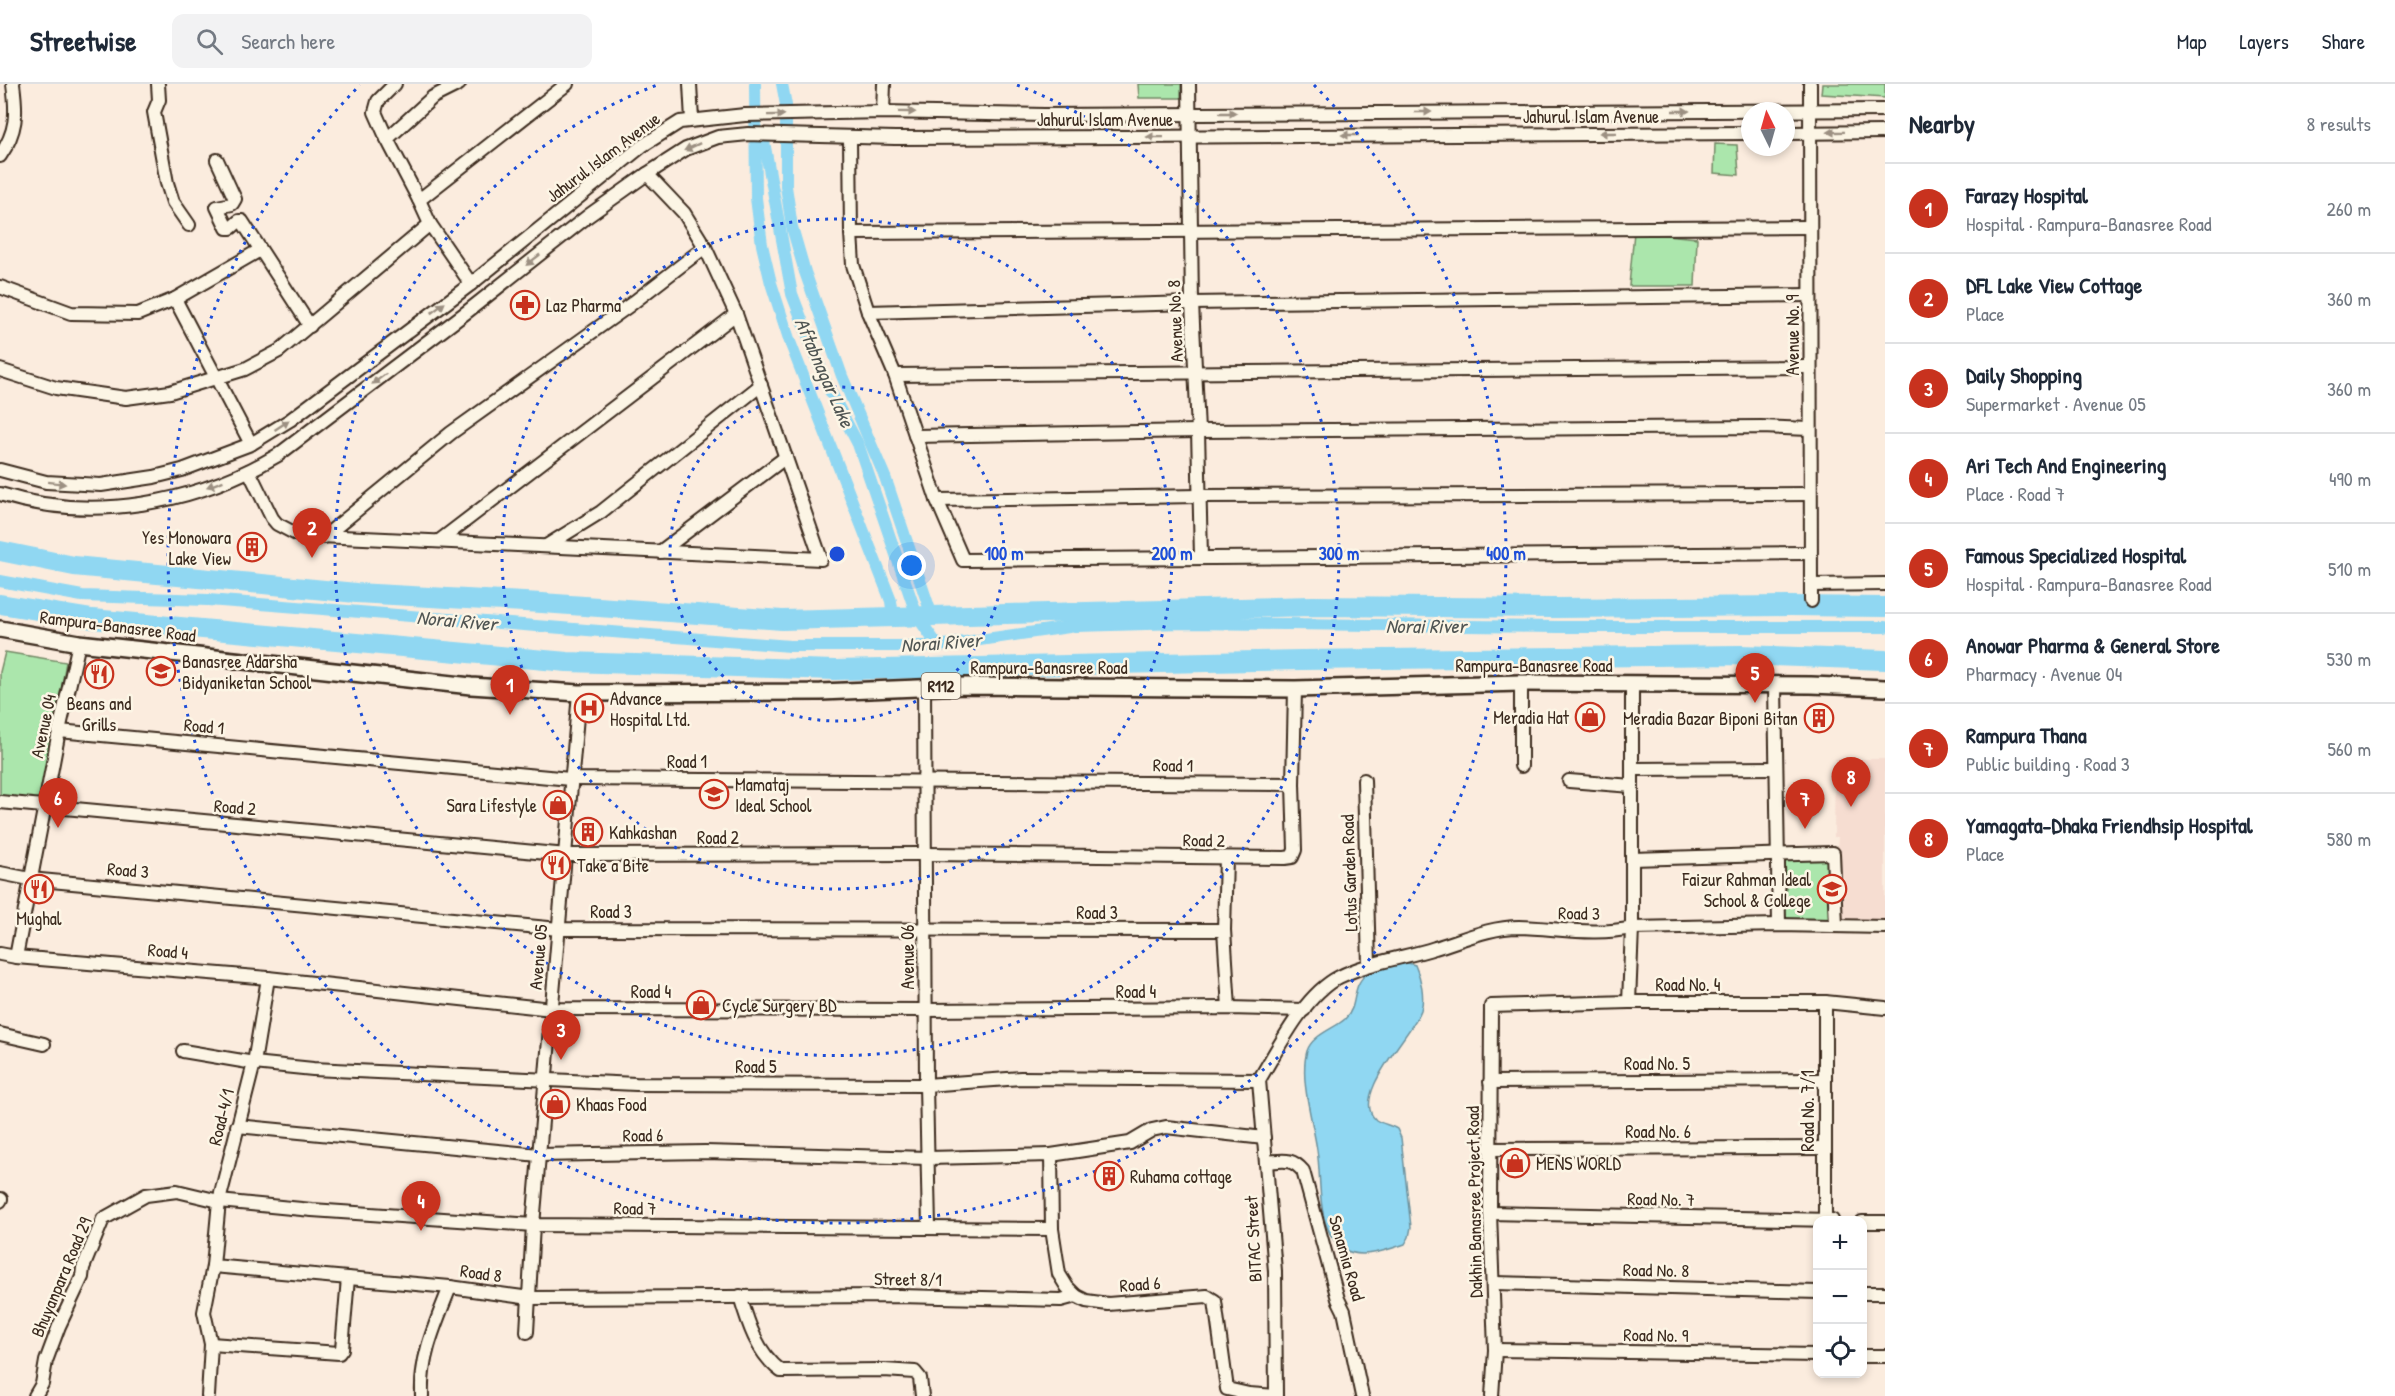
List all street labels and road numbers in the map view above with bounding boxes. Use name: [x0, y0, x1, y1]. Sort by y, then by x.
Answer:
street label: Jahurul Islam Avenue: [1523, 104, 1659, 129]
street label: Jahurul Islam Avenue: [541, 106, 665, 208]
street label: Jahurul Islam Avenue: [1037, 107, 1173, 132]
street label: Avenue No. 8: [1161, 279, 1189, 363]
street label: Avenue No. 9: [1780, 294, 1805, 376]
street label: Rampura-Banasree Road: [39, 604, 197, 648]
street label: Rampura-Banasree Road: [1456, 653, 1612, 678]
street label: Rampura-Banasree Road: [971, 655, 1127, 680]
road number: R112: [922, 673, 960, 699]
street label: Avenue 04: [24, 692, 62, 760]
street label: Road 1: [183, 712, 225, 740]
street label: Road 1: [667, 749, 707, 774]
street label: Road 1: [1153, 752, 1193, 778]
street label: Road 2: [213, 793, 258, 821]
street label: Lotus Garden Road: [1334, 814, 1364, 932]
street label: Road 2: [697, 825, 740, 850]
street label: Road 2: [1183, 827, 1226, 853]
street label: Road 3: [106, 856, 150, 884]
street label: Road 3: [590, 899, 632, 924]
street label: Road 3: [1076, 900, 1118, 925]
street label: Road 3: [1558, 900, 1600, 926]
street label: Avenue 05: [523, 923, 553, 991]
street label: Avenue 06: [895, 924, 920, 990]
street label: Road 4: [147, 937, 189, 965]
street label: Road No. 4: [1655, 972, 1721, 997]
street label: Road 4: [631, 979, 671, 1004]
street label: Road 4: [1116, 979, 1156, 1004]
street label: Road No. 5: [1624, 1051, 1690, 1076]
street label: Road 5: [735, 1054, 777, 1079]
street label: Road No. 7/1: [1795, 1070, 1820, 1152]
street label: Road-4/1: [202, 1086, 240, 1148]
street label: Dakhin Banasree Project Road: [1460, 1106, 1488, 1298]
street label: Road No. 6: [1625, 1119, 1691, 1144]
street label: Road 6: [622, 1122, 664, 1148]
street label: Road No. 7: [1627, 1186, 1695, 1212]
street label: BITAC Street: [1238, 1194, 1268, 1283]
street label: Road 7: [614, 1195, 657, 1221]
street label: Sonamia Road: [1323, 1212, 1371, 1304]
street label: Bhuyanpara Road 29: [24, 1213, 98, 1341]
street label: Road No. 8: [1623, 1257, 1690, 1283]
street label: Road 8: [459, 1258, 503, 1288]
street label: Street 8/1: [874, 1266, 942, 1292]
street label: Road 6: [1119, 1270, 1161, 1298]
street label: Road No. 9: [1623, 1322, 1689, 1348]

